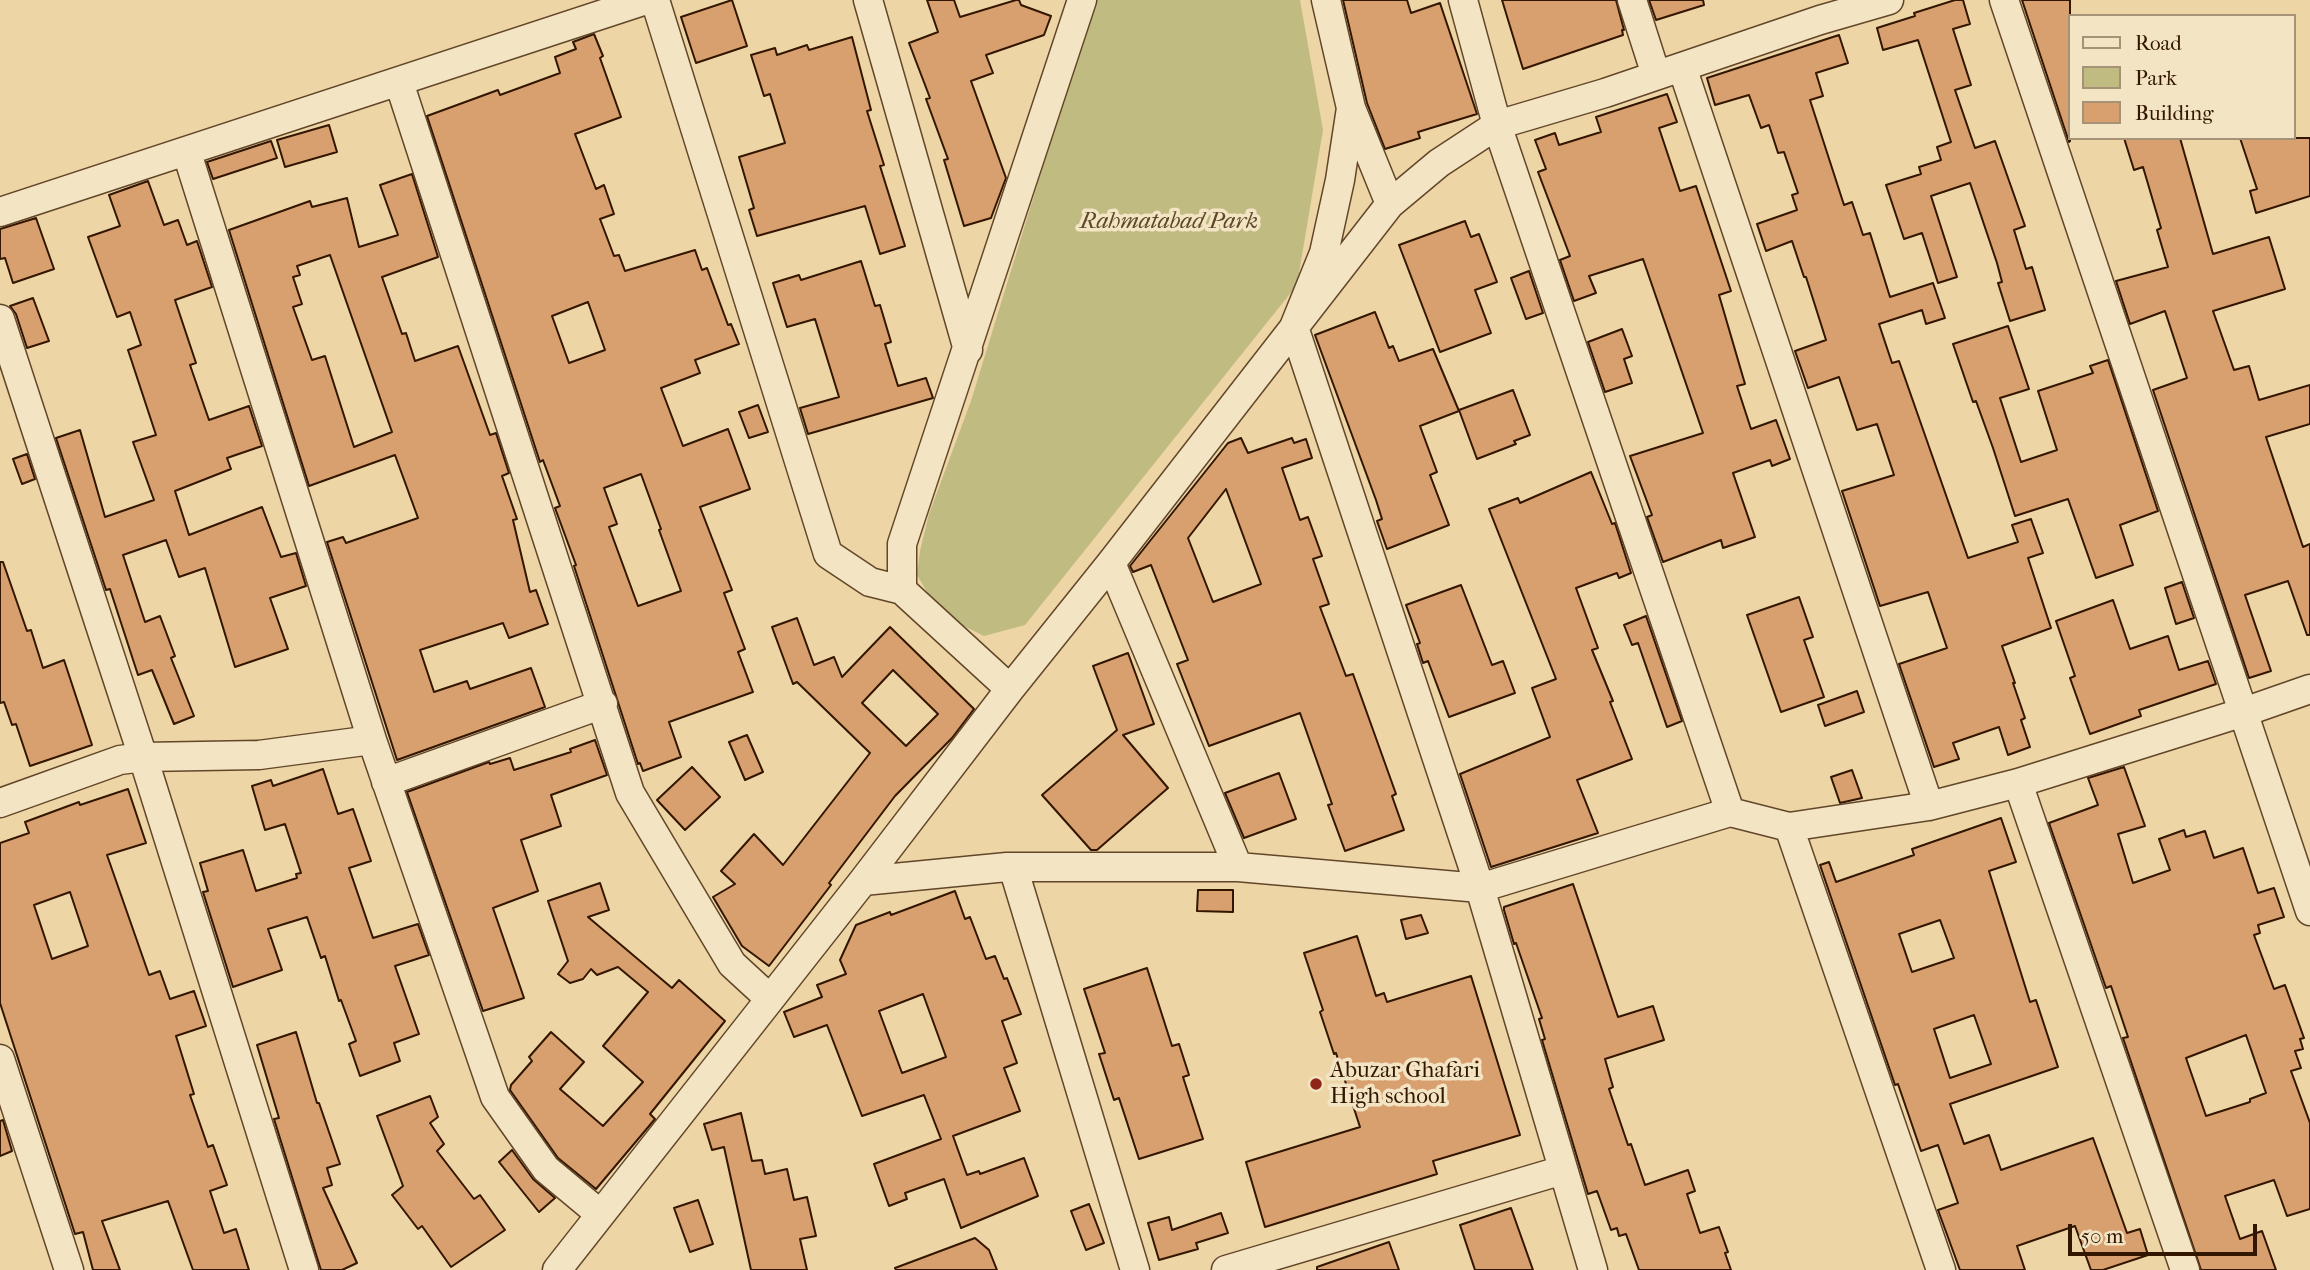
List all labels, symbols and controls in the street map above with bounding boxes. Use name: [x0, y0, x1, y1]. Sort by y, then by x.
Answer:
legend: [2068, 14, 2296, 140]
text: Road: [2135, 31, 2182, 55]
text: Park: [2135, 66, 2177, 90]
text: Building: [2135, 101, 2213, 125]
park label: Rahmatabad Park: [1080, 208, 1258, 236]
place label: Abuzar Ghafari High school: [1330, 1057, 1480, 1111]
marker: Abuzar Ghafari High school: [1308, 1076, 1324, 1092]
scale bar: [2072, 1210, 2261, 1254]
text: 50 m: [2081, 1224, 2124, 1248]

